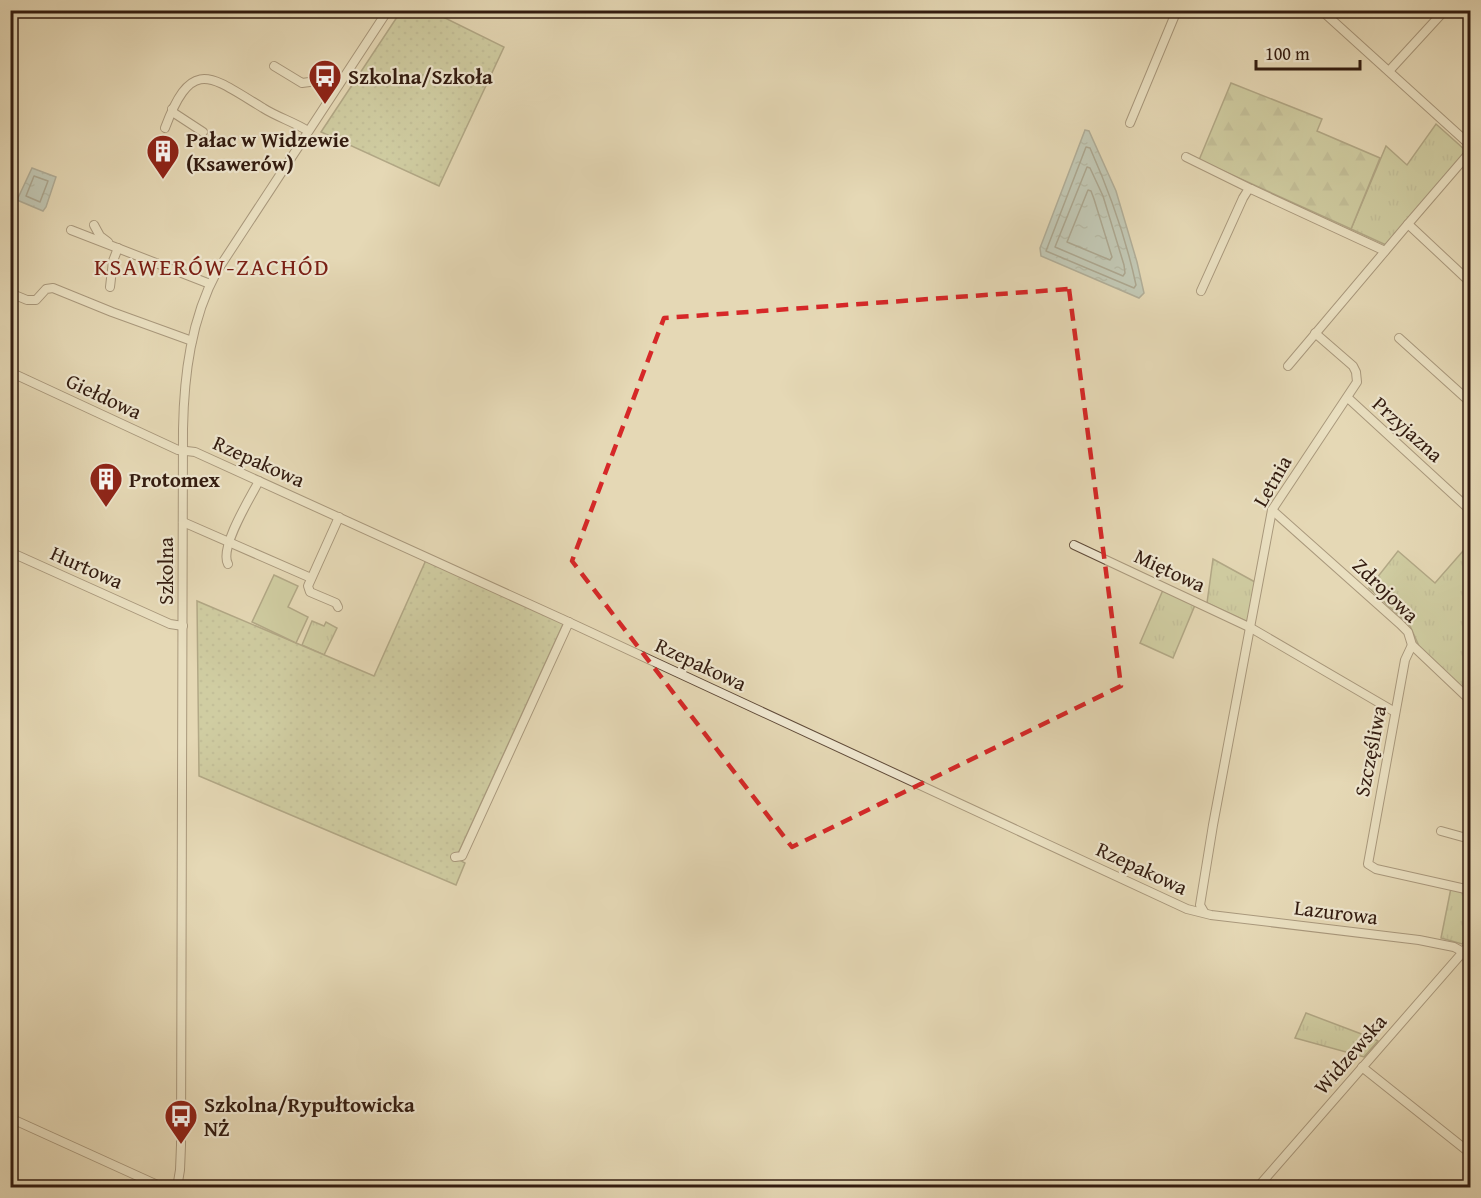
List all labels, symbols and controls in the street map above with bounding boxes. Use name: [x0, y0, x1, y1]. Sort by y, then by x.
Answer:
scale bar: [1256, 33, 1360, 71]
text: 100 m: [1265, 40, 1310, 67]
bus stop icon: Szkolna/Szkoła: [307, 58, 343, 105]
place label: Szkolna/Szkoła: [348, 61, 493, 92]
place label: Pałac w Widzewie (Ksawerów): [186, 124, 349, 179]
building icon: Pałac w Widzewie (Ksawerów): [145, 133, 181, 180]
district label: KSAWERÓW-ZACHÓD: [94, 249, 330, 284]
street label: Giełdowa: [61, 365, 147, 427]
street label: Przyjazna: [1366, 389, 1450, 469]
street label: Rzepakowa: [208, 427, 310, 495]
street label: Letnia: [1245, 449, 1299, 513]
building icon: Protomex: [88, 461, 124, 508]
place label: Protomex: [129, 464, 220, 495]
street label: Hurtowa: [46, 537, 128, 597]
street label: Szkolna: [150, 537, 181, 605]
street label: Miętowa: [1129, 540, 1211, 600]
street label: Zdrojowa: [1346, 550, 1426, 630]
street label: Rzepakowa: [650, 629, 752, 699]
street label: Szczęśliwa: [1346, 703, 1394, 799]
street label: Rzepakowa: [1091, 833, 1193, 903]
street label: Lazurowa: [1292, 891, 1380, 933]
street label: Widzewska: [1306, 1007, 1394, 1101]
place label: Szkolna/Rypułtowicka NŻ: [204, 1089, 415, 1144]
bus stop icon: Szkolna/Rypułtowicka NŻ: [163, 1098, 199, 1145]

